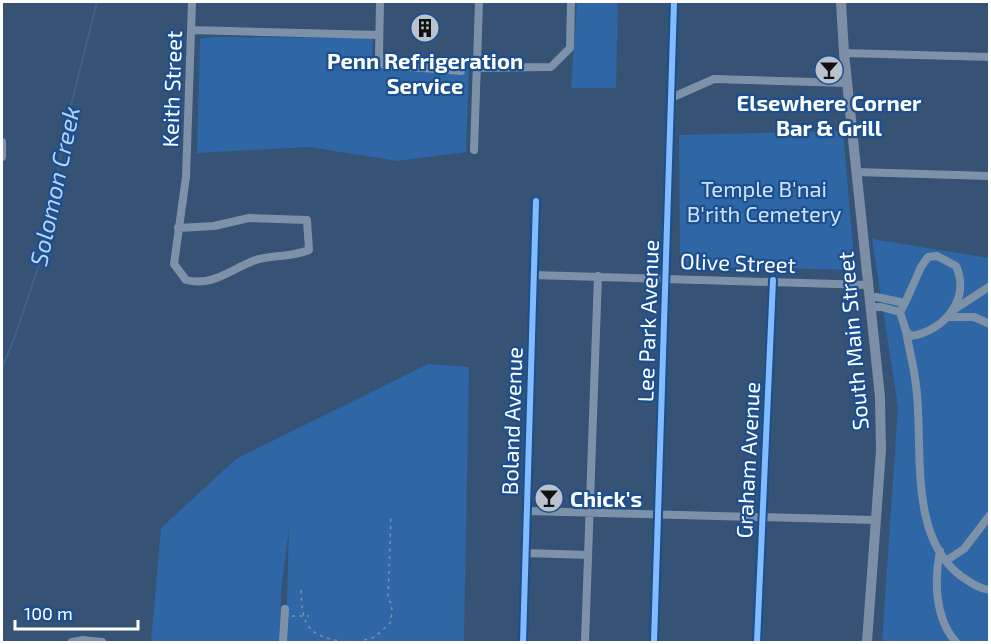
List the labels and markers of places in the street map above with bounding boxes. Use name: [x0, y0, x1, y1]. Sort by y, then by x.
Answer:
building icon: Penn Refrigeration Service: [409, 12, 441, 44]
place label: Penn Refrigeration Service: [327, 47, 523, 98]
bar icon: Elsewhere Corner Bar & Grill: [813, 54, 845, 86]
place label: Elsewhere Corner Bar & Grill: [736, 89, 922, 140]
bar icon: Chick's: [533, 482, 565, 514]
place label: Chick's: [570, 485, 642, 511]

